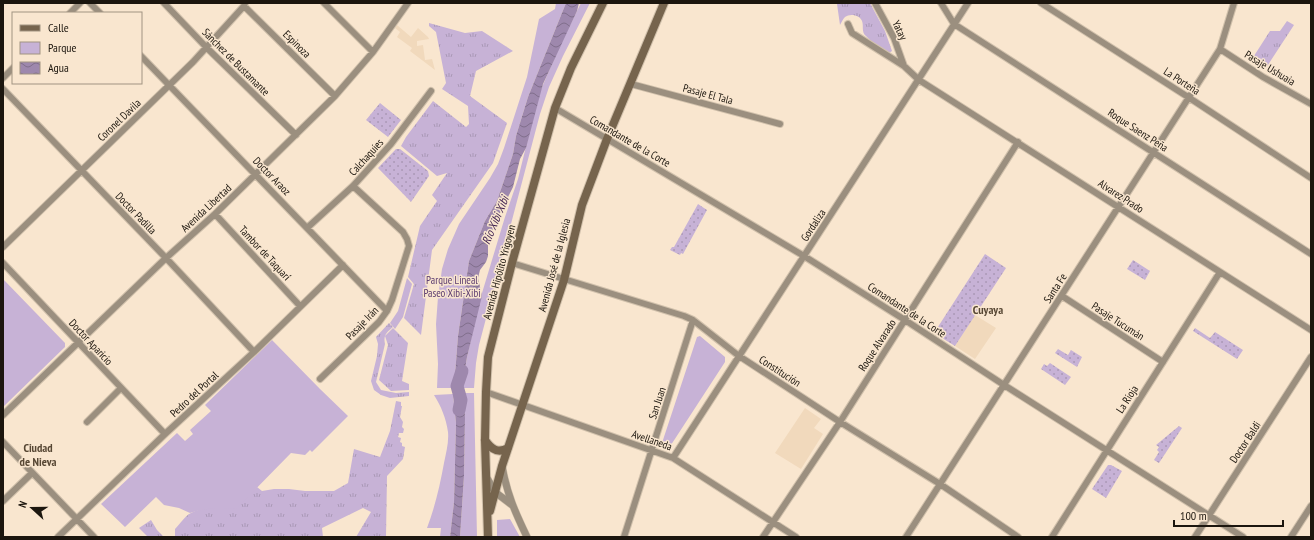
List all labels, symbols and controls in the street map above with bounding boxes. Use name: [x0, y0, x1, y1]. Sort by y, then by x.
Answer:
legend: [12, 12, 142, 84]
street label: Yatay: [889, 18, 911, 43]
text: Calle: [48, 20, 69, 35]
street label: Sánchez de Bustamante: [199, 25, 273, 99]
street label: Espinoza: [280, 27, 314, 61]
text: Parque: [48, 40, 77, 55]
street label: Pasaje Ushuaia: [1242, 47, 1298, 89]
text: Agua: [48, 60, 69, 75]
street label: La Porteña: [1161, 64, 1203, 98]
street label: Pasaje El Tala: [682, 81, 734, 107]
street label: Coronel Davila: [94, 96, 144, 144]
street label: Roque Saenz Peña: [1105, 105, 1171, 155]
street label: Comandante de la Corte: [587, 112, 673, 170]
street label: Calchaquies: [346, 135, 387, 178]
street label: Doctor Araoz: [250, 154, 294, 198]
street label: Alvarez Prado: [1096, 176, 1147, 216]
street label: Avenida Libertad: [178, 181, 234, 235]
street label: Doctor Padilla: [112, 189, 160, 237]
water label: Río Xibi Xibi: [478, 192, 512, 246]
street label: Gordaliza: [797, 206, 829, 244]
street label: Avenida José de la Iglesia: [535, 217, 573, 313]
street label: Tambor de Taquarí: [236, 223, 294, 284]
street label: Avenida Hipólito Yrigoyen: [480, 223, 518, 321]
street label: Santa Fe: [1040, 270, 1070, 306]
park label: Parque Lineal Paseo Xibi-Xibi: [423, 273, 481, 300]
street label: Comandante de la Corte: [865, 279, 949, 341]
street label: Pasaje Tucumán: [1089, 299, 1147, 343]
district label: Cuyaya: [973, 302, 1003, 317]
street label: Pasaje Irán: [343, 303, 381, 343]
street label: Doctor Aparicio: [66, 316, 116, 368]
street label: Roque Alvarado: [855, 316, 899, 374]
street label: Constitución: [756, 352, 804, 390]
street label: Pedro del Portal: [167, 368, 221, 420]
street label: La Rioja: [1113, 382, 1141, 416]
street label: San Juan: [645, 385, 669, 421]
street label: Doctor Baldi: [1226, 419, 1264, 465]
street label: Avellaneda: [630, 427, 674, 453]
district label: Ciudad de Nieva: [20, 440, 56, 469]
north arrow: [12, 488, 52, 528]
text: N: [15, 499, 30, 510]
scale bar: [1174, 502, 1283, 528]
text: 100 m: [1180, 508, 1207, 523]

